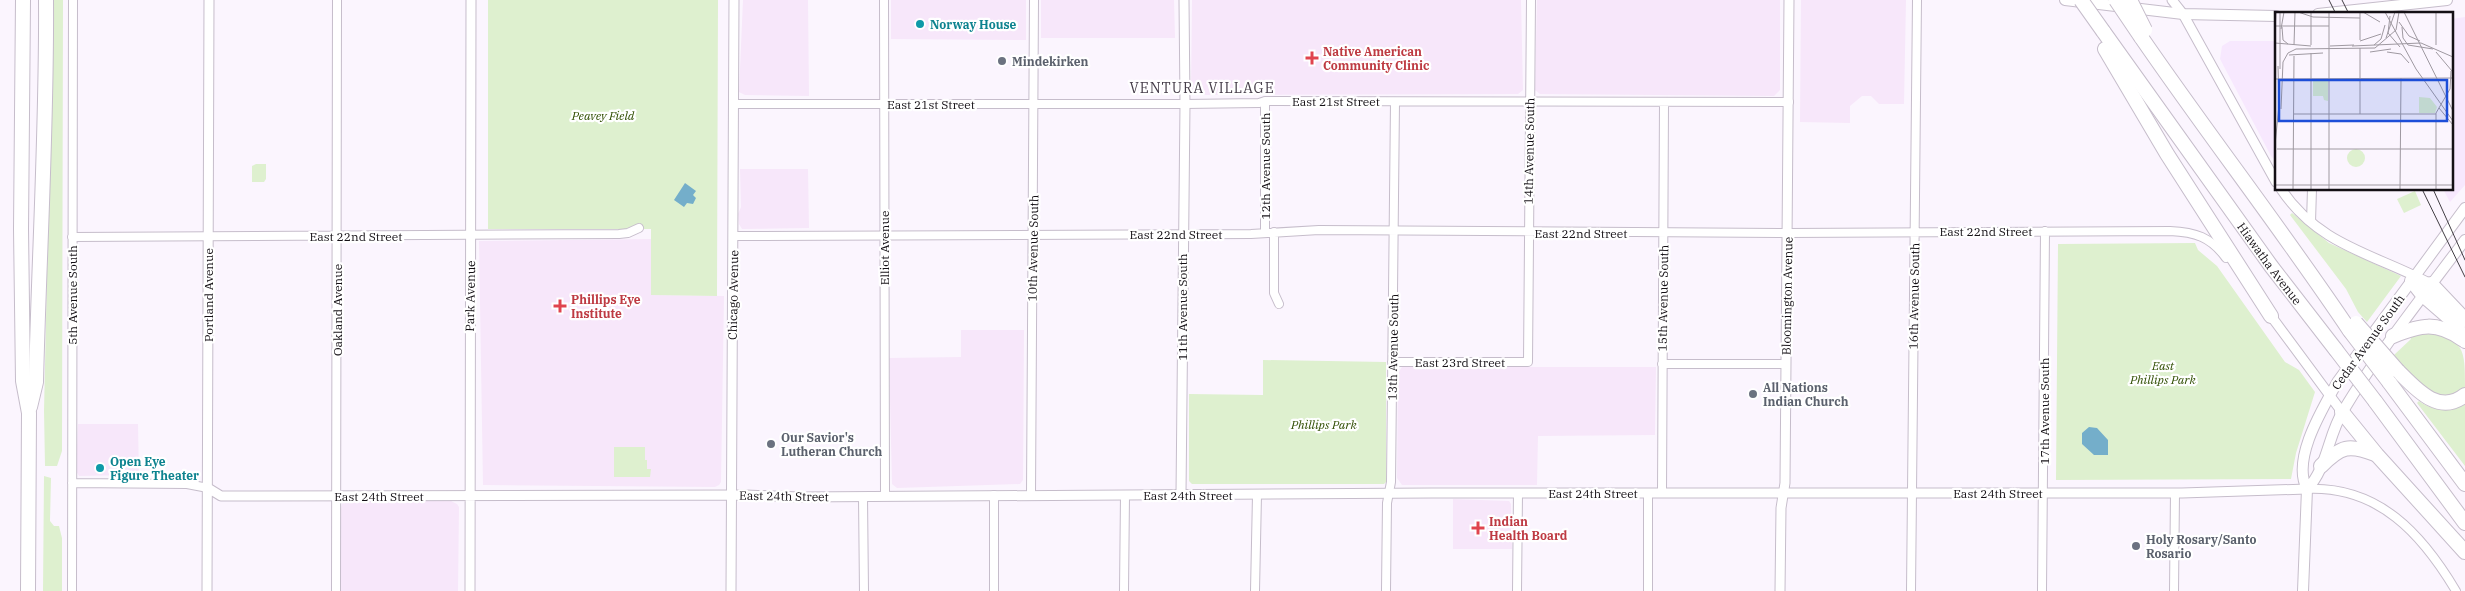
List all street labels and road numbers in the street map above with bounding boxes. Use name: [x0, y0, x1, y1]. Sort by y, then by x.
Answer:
street label: East 21st Street: [1292, 94, 1380, 109]
street label: East 21st Street: [887, 97, 975, 112]
street label: 14th Avenue South: [1521, 97, 1537, 205]
street label: 12th Avenue South: [1258, 112, 1273, 219]
street label: 10th Avenue South: [1025, 194, 1041, 302]
street label: Elliot Avenue: [877, 211, 892, 285]
street label: Hiawatha Avenue: [2235, 219, 2305, 307]
street label: East 22nd Street: [1940, 224, 2032, 239]
street label: East 22nd Street: [1535, 226, 1627, 241]
street label: East 22nd Street: [1130, 227, 1222, 242]
street label: East 22nd Street: [310, 229, 402, 244]
street label: Bloomington Avenue: [1778, 237, 1796, 355]
street label: 16th Avenue South: [1906, 242, 1922, 350]
street label: 15th Avenue South: [1655, 244, 1671, 352]
street label: 5th Avenue South: [65, 245, 80, 345]
street label: Portland Avenue: [201, 248, 216, 342]
street label: Chicago Avenue: [725, 250, 741, 340]
street label: 11th Avenue South: [1175, 253, 1190, 360]
street label: Park Avenue: [462, 260, 478, 332]
street label: Oakland Avenue: [330, 264, 345, 356]
street label: Cedar Avenue South: [2328, 291, 2408, 393]
street label: 13th Avenue South: [1385, 293, 1401, 401]
street label: East 23rd Street: [1415, 355, 1505, 370]
street label: 17th Avenue South: [2037, 357, 2052, 464]
street label: East 24th Street: [1548, 486, 1638, 501]
street label: East 24th Street: [1953, 486, 2043, 501]
street label: East 24th Street: [739, 488, 829, 504]
street label: East 24th Street: [1143, 488, 1233, 503]
street label: East 24th Street: [334, 489, 424, 504]

